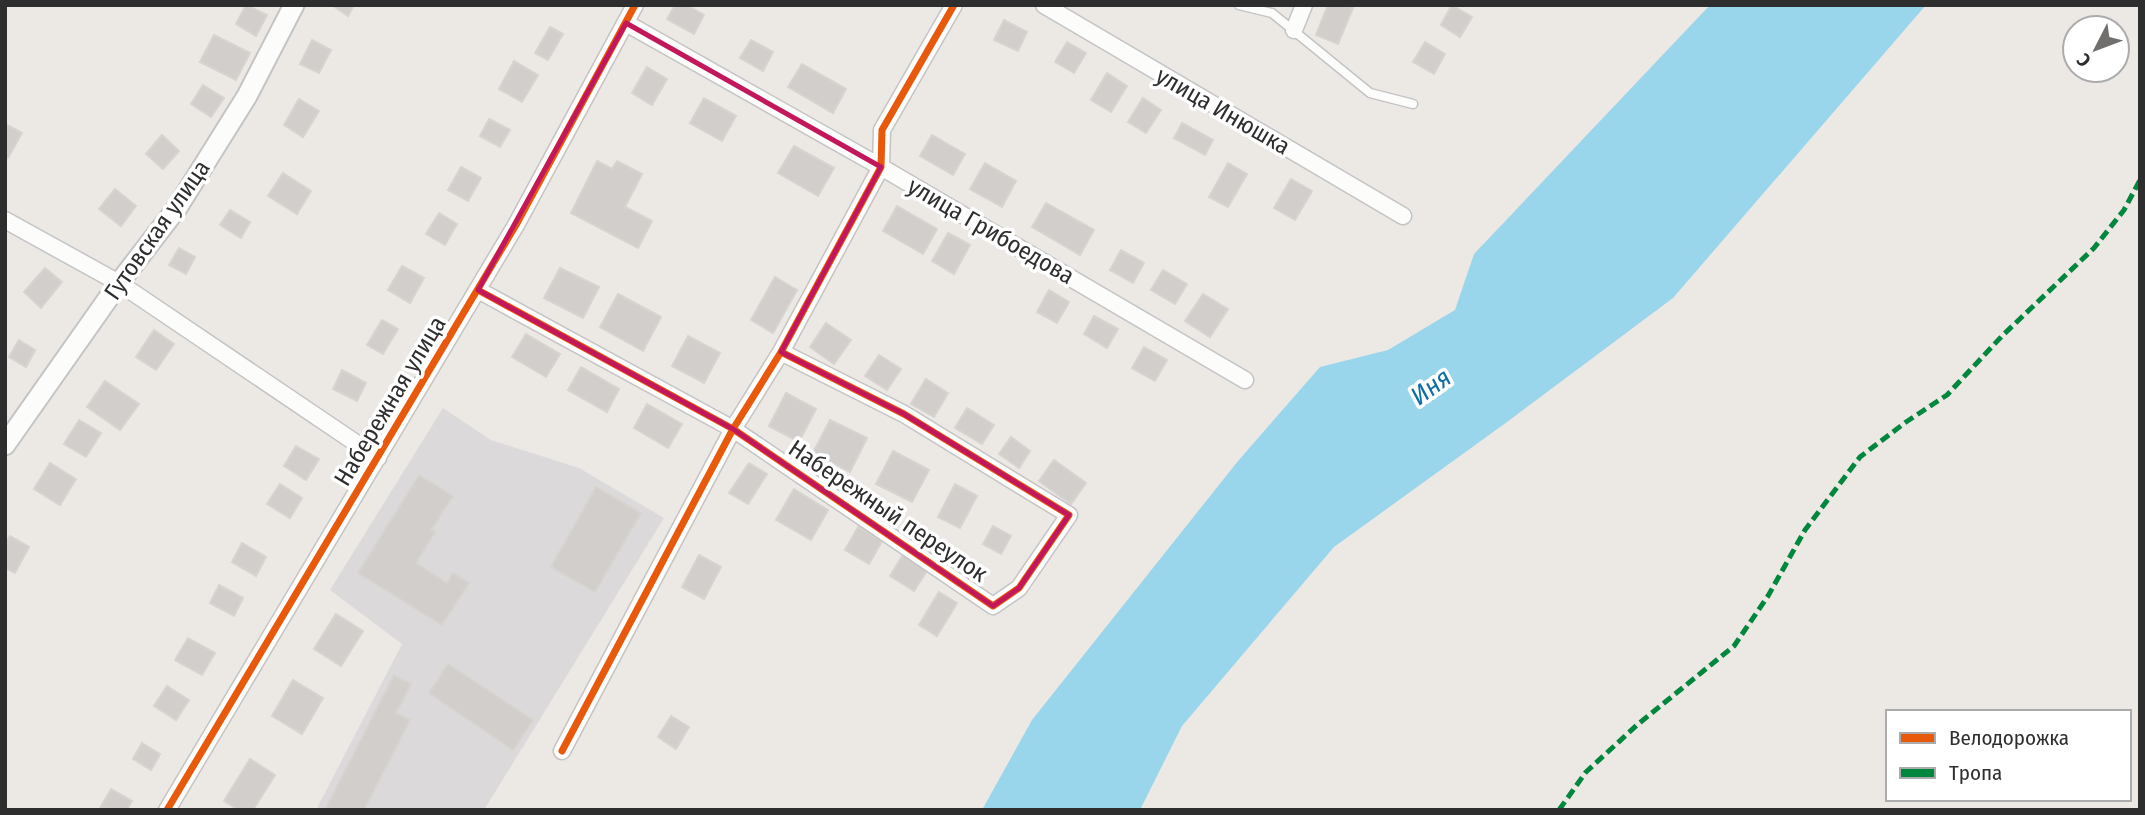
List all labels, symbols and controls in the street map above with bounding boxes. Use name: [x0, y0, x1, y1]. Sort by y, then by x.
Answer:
north arrow: [2061, 14, 2131, 84]
text: С: [2072, 49, 2096, 71]
street label: улица Инюшка: [1151, 61, 1295, 161]
street label: Гутовская улица: [98, 155, 216, 305]
street label: улица Грибоедова: [903, 172, 1079, 290]
street label: Набережная улица: [328, 311, 452, 491]
water label: Иня: [1405, 362, 1457, 412]
street label: Набережный переулок: [783, 434, 993, 588]
legend: [1886, 710, 2131, 801]
text: Велодорожка: [1949, 725, 2069, 751]
text: Тропа: [1949, 760, 2002, 786]

